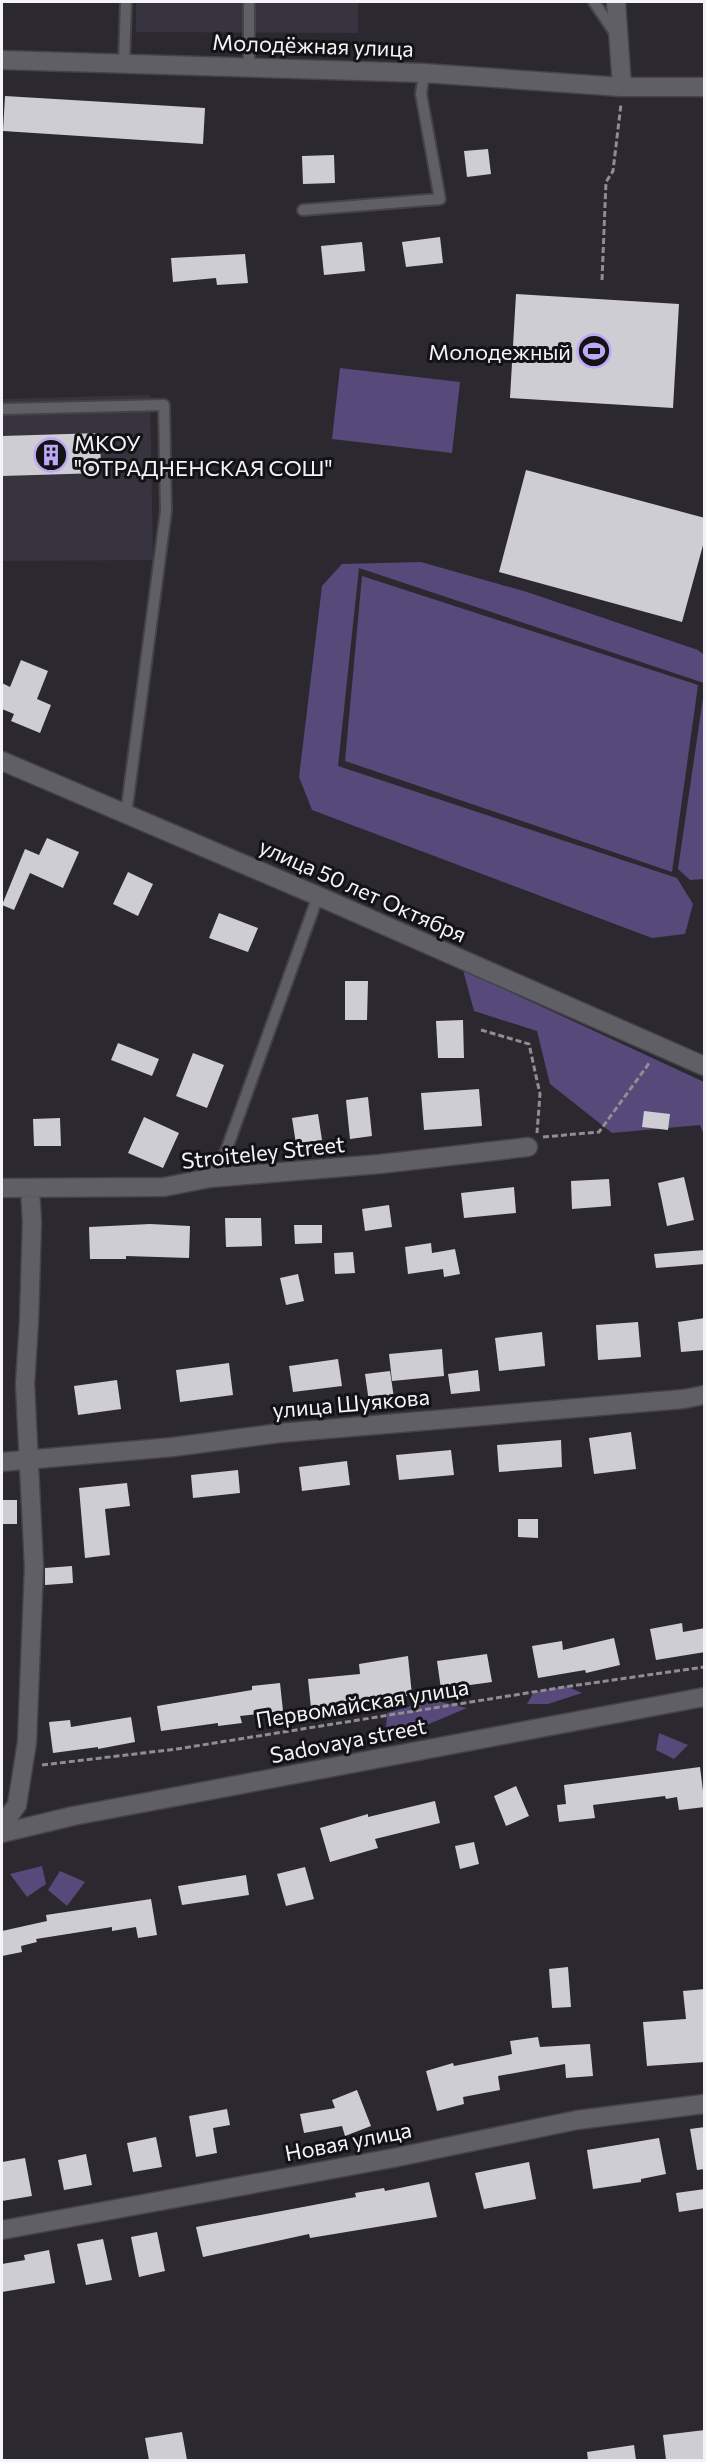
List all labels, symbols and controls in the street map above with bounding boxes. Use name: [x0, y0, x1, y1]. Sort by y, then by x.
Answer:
street label: Молодёжная улица: [212, 28, 414, 62]
sports icon: Молодежный: [576, 333, 612, 369]
place label: Молодежный: [428, 338, 571, 365]
place label: МКОУ "ОТРАДНЕНСКАЯ СОШ": [74, 429, 333, 481]
building icon: МКОУ "ОТРАДНЕНСКАЯ СОШ": [33, 437, 69, 473]
street label: улица 50 лет Октября: [255, 832, 471, 948]
street label: Stroiteley Street: [180, 1130, 346, 1174]
street label: улица Шуякова: [271, 1383, 431, 1423]
street label: Первомайская улица: [254, 1673, 470, 1733]
street label: Sadovaya street: [268, 1712, 428, 1768]
street label: Новая улица: [282, 2115, 414, 2167]

